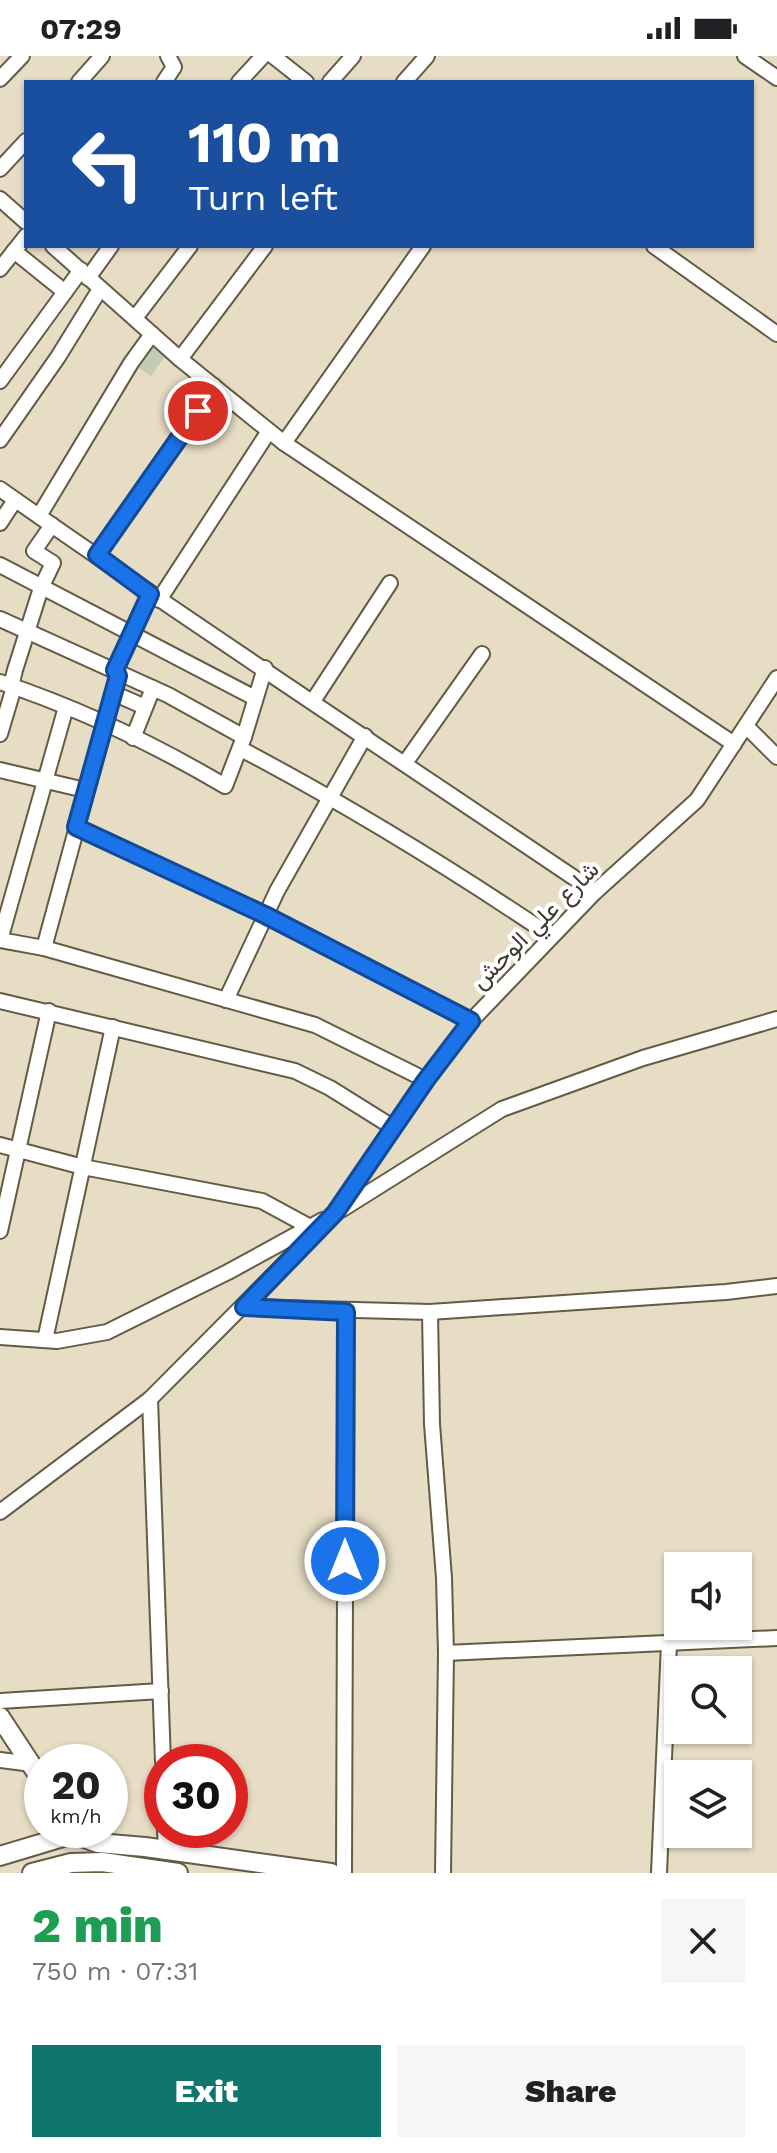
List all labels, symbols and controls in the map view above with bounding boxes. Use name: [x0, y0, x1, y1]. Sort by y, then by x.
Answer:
text: 07:29: [40, 11, 122, 46]
text: 110 m: [188, 110, 341, 176]
icon: left: [56, 112, 160, 216]
text: Turn left: [188, 177, 338, 219]
pin: [164, 377, 232, 445]
icon: arrive: [176, 389, 220, 433]
street label: شارع علي الوحش: [465, 855, 608, 998]
position arrow: [303, 1519, 387, 1603]
map controls: [664, 1552, 752, 1848]
button: sound: [664, 1552, 752, 1640]
button: search: [664, 1656, 752, 1744]
speed limit sign: 30: [144, 1744, 248, 1848]
button: layers: [664, 1760, 752, 1848]
text: 20: [51, 1762, 101, 1809]
text: km/h: [50, 1804, 102, 1828]
text: 2 min: [32, 1897, 163, 1954]
button: close: [661, 1899, 745, 1983]
text: 750 m · 07:31: [32, 1956, 198, 1986]
button: Exit: [32, 2045, 381, 2137]
button: Share: [397, 2045, 745, 2137]

